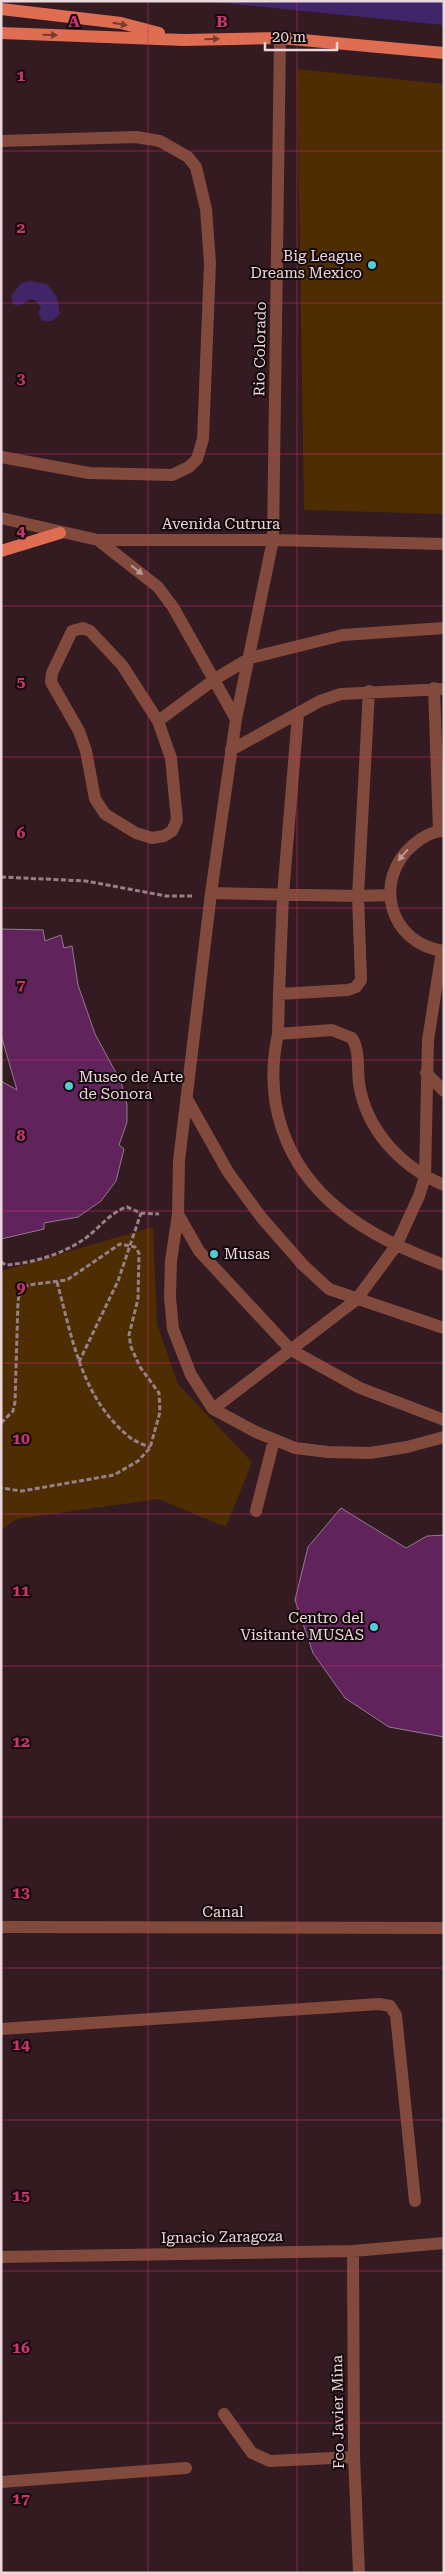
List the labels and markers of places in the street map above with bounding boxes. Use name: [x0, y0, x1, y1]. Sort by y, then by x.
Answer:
place label: Big League Dreams Mexico: [250, 247, 362, 282]
marker: Big League Dreams Mexico: [366, 259, 378, 271]
place label: Museo de Arte de Sonora: [79, 1068, 183, 1103]
marker: Museo de Arte de Sonora: [63, 1080, 75, 1092]
place label: Musas: [224, 1245, 270, 1263]
marker: Musas: [208, 1248, 220, 1260]
place label: Centro del Visitante MUSAS: [240, 1609, 364, 1644]
marker: Centro del Visitante MUSAS: [368, 1621, 380, 1633]

